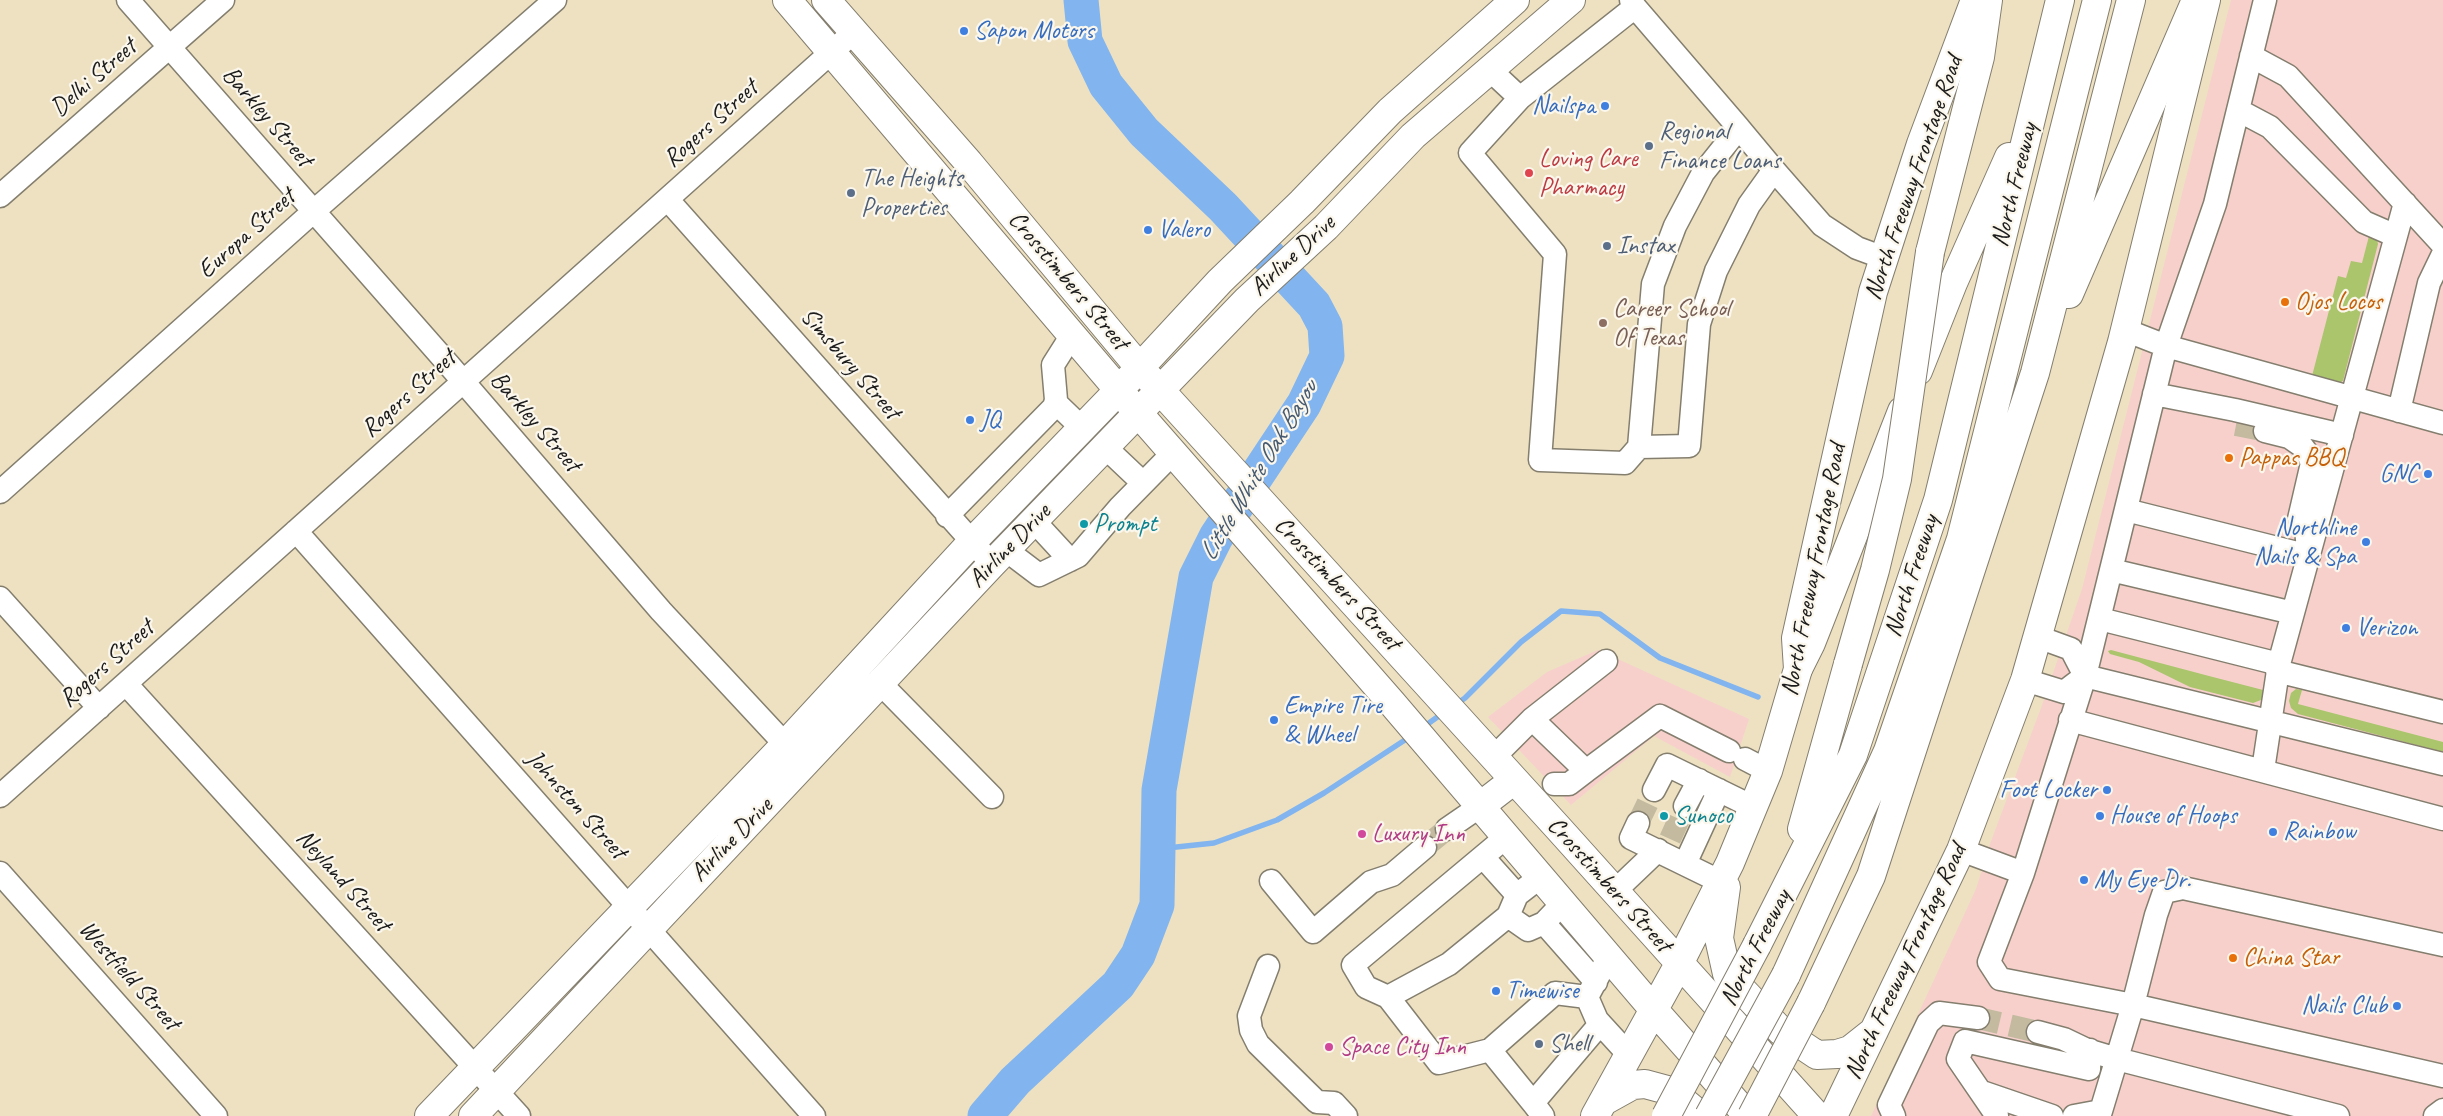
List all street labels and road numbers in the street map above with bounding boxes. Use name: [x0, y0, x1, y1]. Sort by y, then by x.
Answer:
street label: Delhi Street: [45, 33, 143, 123]
street label: North Freeway Frontage Road: [1858, 52, 1970, 304]
street label: Barkley Street: [215, 61, 319, 173]
street label: Rogers Street: [657, 74, 765, 174]
street label: North Freeway: [1985, 120, 2045, 250]
street label: Europa Street: [192, 183, 302, 285]
street label: Crosstimbers Street: [1001, 205, 1135, 357]
street label: Airline Drive: [1244, 209, 1342, 303]
street label: Simsbury Street: [793, 302, 907, 426]
street label: Rogers Street: [355, 344, 463, 444]
street label: Barkley Street: [483, 366, 587, 478]
street label: North Freeway Frontage Road: [1775, 442, 1853, 698]
street label: Airline Drive: [963, 498, 1057, 594]
street label: Crosstimbers Street: [1267, 511, 1407, 657]
street label: North Freeway: [1878, 511, 1946, 641]
street label: Rogers Street: [53, 614, 161, 714]
street label: Johnston Street: [519, 744, 633, 866]
street label: Airline Drive: [685, 792, 779, 888]
street label: Crosstimbers Street: [1540, 811, 1678, 959]
street label: Neyland Street: [289, 824, 397, 938]
street label: North Freeway Frontage Road: [1838, 840, 1974, 1084]
street label: North Freeway: [1714, 885, 1798, 1011]
street label: Westfield Street: [72, 915, 186, 1037]

